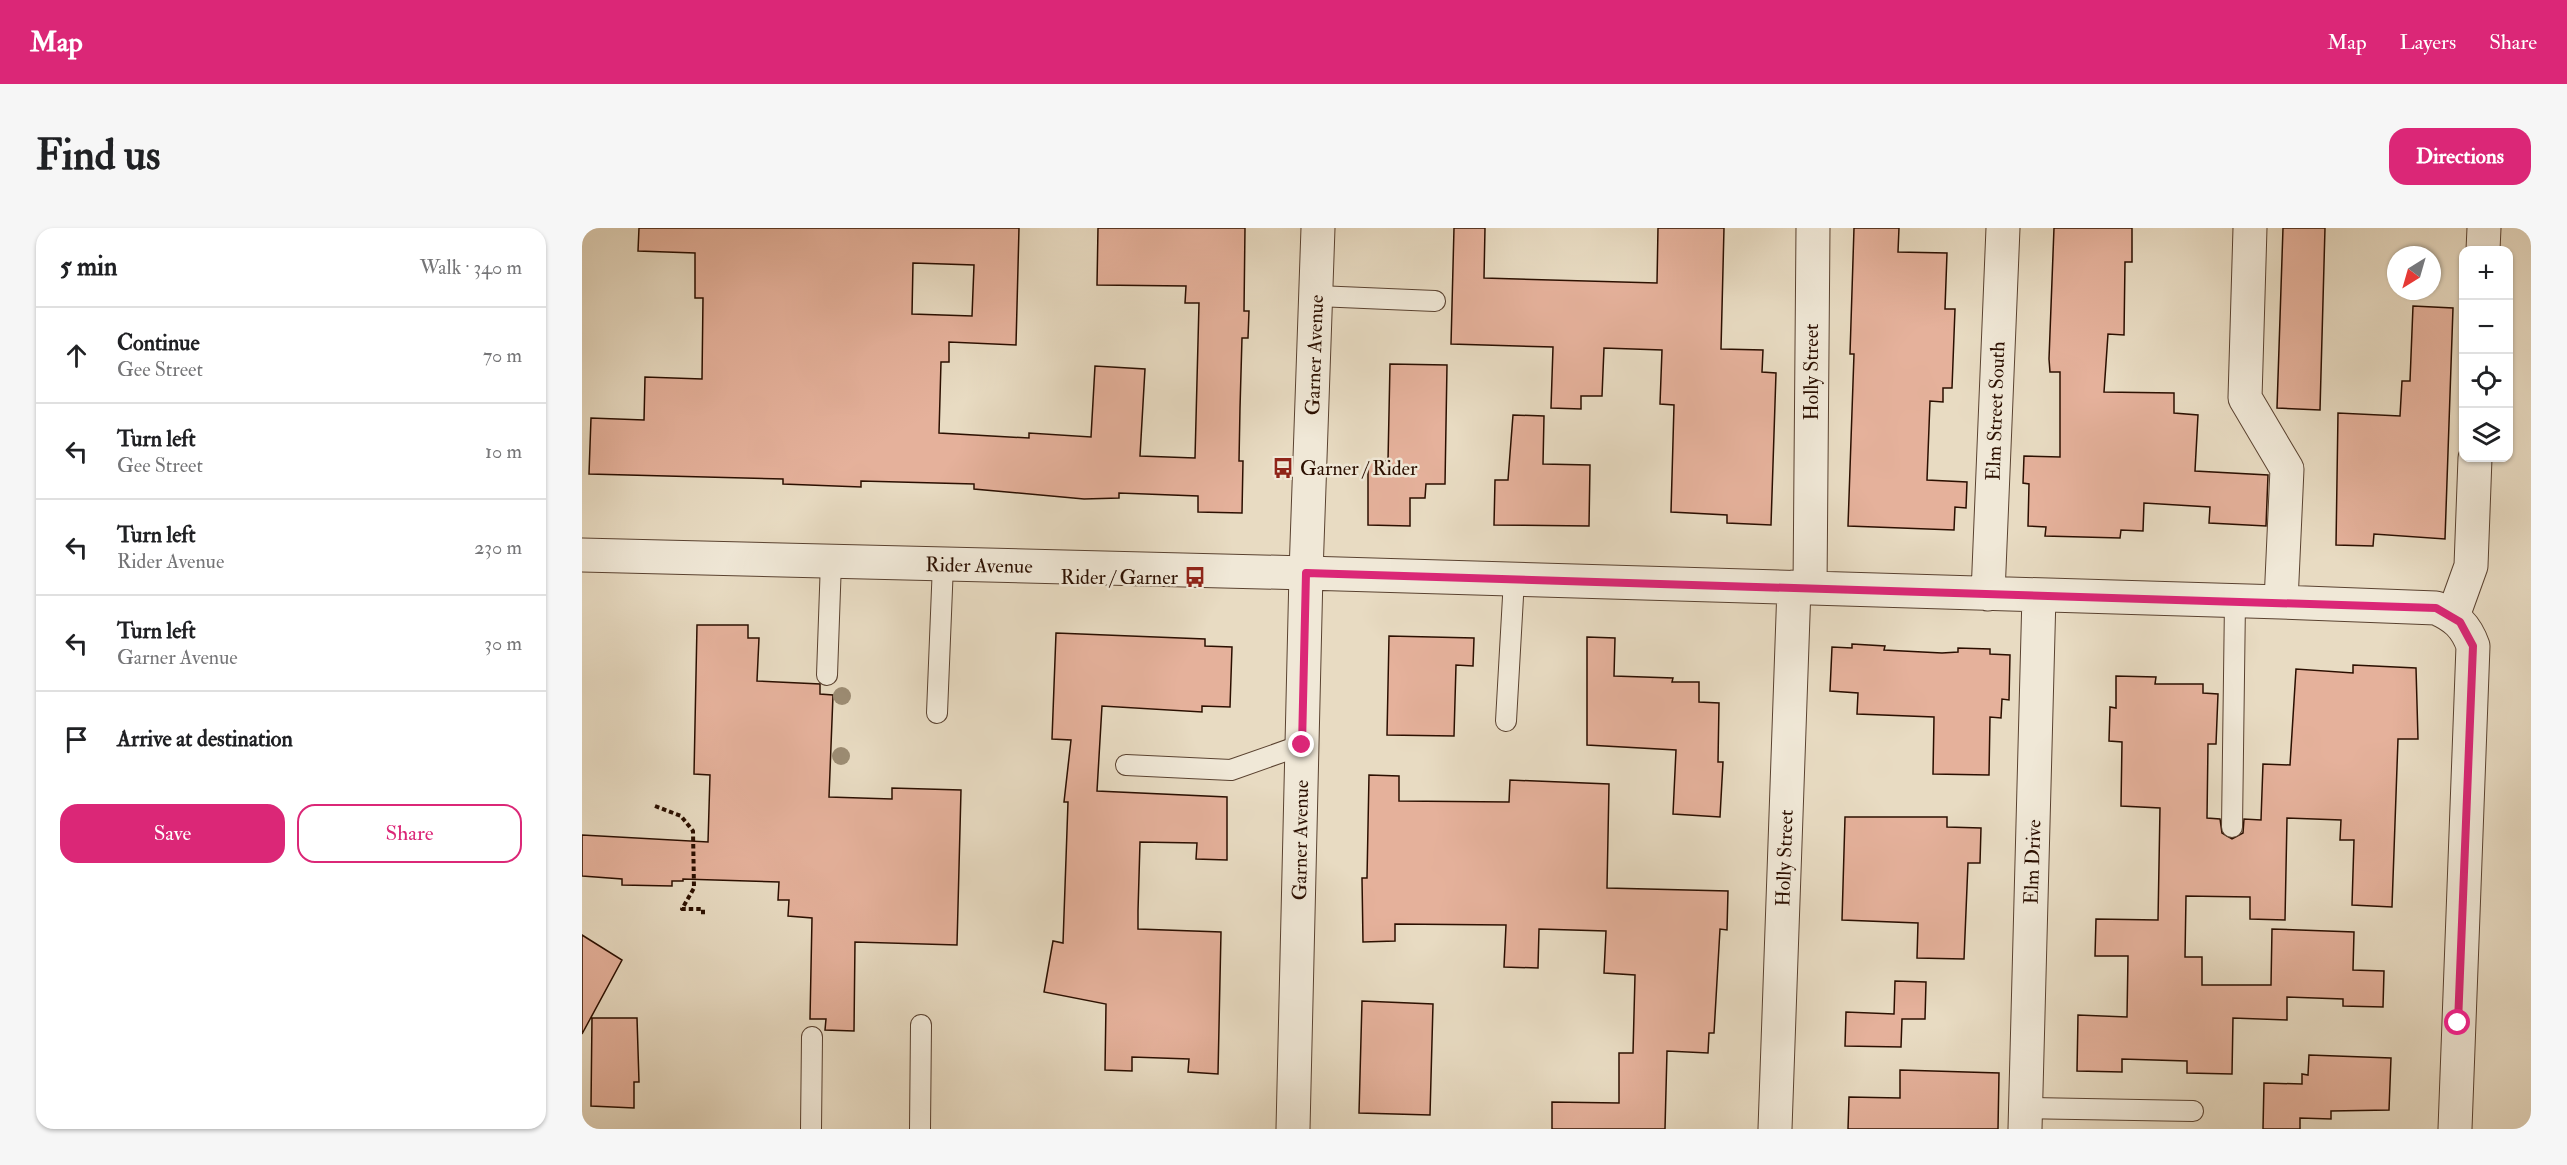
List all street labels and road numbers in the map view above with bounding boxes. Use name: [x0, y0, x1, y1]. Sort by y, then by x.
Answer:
street label: Garner Avenue: [1300, 294, 1329, 416]
street label: Holly Street: [1799, 323, 1824, 421]
street label: Elm Street South: [1981, 340, 2010, 481]
street label: Rider Avenue: [925, 552, 1033, 579]
street label: Garner Avenue: [1287, 779, 1314, 901]
street label: Holly Street: [1770, 809, 1799, 907]
street label: Elm Drive: [2019, 819, 2046, 905]

